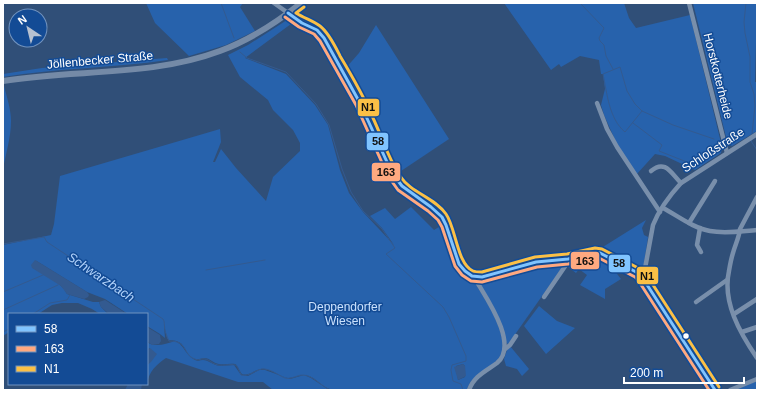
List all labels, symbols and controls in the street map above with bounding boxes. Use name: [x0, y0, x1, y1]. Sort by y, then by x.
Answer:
north arrow: [8, 8, 48, 48]
text: N: [16, 13, 29, 27]
street label: Horstkotterheide: [701, 32, 736, 121]
street label: Jöllenbecker Straße: [46, 48, 154, 72]
line badge: N1: [357, 98, 380, 117]
text: N1: [361, 101, 375, 113]
street label: Schloßstraße: [679, 125, 747, 175]
line badge: 58: [366, 132, 389, 151]
text: 58: [372, 135, 384, 147]
line badge: 163: [371, 162, 401, 182]
text: 163: [377, 166, 395, 178]
water label: Schwarzbach: [64, 249, 138, 305]
line badge: 163: [570, 251, 600, 270]
line badge: 58: [608, 254, 631, 273]
text: 163: [576, 255, 594, 267]
text: 58: [613, 257, 625, 269]
line badge: N1: [636, 266, 659, 285]
text: N1: [640, 270, 654, 282]
park label: Deppendorfer Wiesen: [308, 300, 382, 328]
legend: [8, 313, 148, 385]
text: 58: [44, 322, 58, 336]
unlabelled marker: [681, 331, 691, 341]
text: 163: [44, 342, 64, 356]
scale bar: [624, 359, 744, 385]
text: N1: [44, 362, 60, 376]
text: 200 m: [630, 366, 663, 380]

